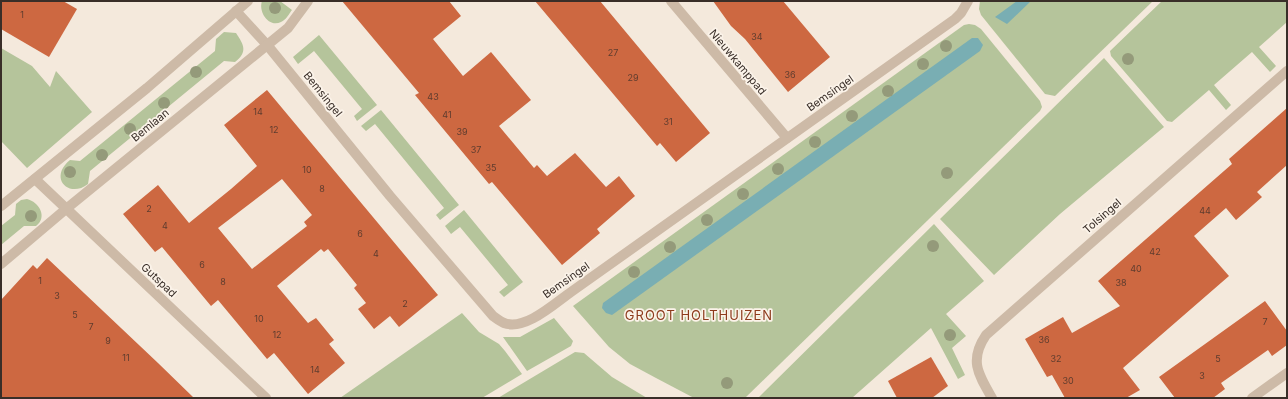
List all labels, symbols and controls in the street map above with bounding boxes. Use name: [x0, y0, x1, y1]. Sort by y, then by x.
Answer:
house number: 1: [20, 9, 24, 20]
street label: Nieuwkamppad: [707, 26, 769, 98]
house number: 34: [751, 31, 763, 42]
house number: 27: [608, 47, 618, 58]
street label: Bemsingel: [301, 69, 345, 119]
house number: 36: [784, 69, 796, 80]
house number: 29: [627, 72, 639, 83]
street label: Bemsingel: [804, 72, 856, 114]
house number: 43: [427, 91, 439, 102]
street label: Bemlaan: [128, 105, 172, 145]
house number: 14: [253, 106, 263, 117]
house number: 41: [442, 109, 452, 120]
house number: 31: [663, 116, 673, 127]
house number: 12: [269, 124, 279, 135]
house number: 39: [456, 126, 468, 137]
house number: 37: [471, 144, 481, 155]
house number: 35: [485, 162, 497, 173]
house number: 10: [302, 164, 312, 175]
house number: 8: [319, 183, 325, 194]
street label: Tolsingel: [1080, 196, 1124, 236]
house number: 2: [146, 203, 152, 214]
house number: 44: [1199, 205, 1211, 216]
house number: 4: [162, 220, 168, 231]
house number: 6: [357, 228, 363, 239]
house number: 42: [1149, 246, 1161, 257]
house number: 4: [373, 248, 379, 259]
house number: 6: [199, 259, 205, 270]
street label: Bemsingel: [540, 259, 592, 301]
street label: Gutspad: [138, 260, 180, 300]
house number: 40: [1130, 263, 1142, 274]
house number: 1: [38, 275, 42, 286]
house number: 8: [220, 276, 226, 287]
house number: 38: [1115, 277, 1127, 288]
house number: 3: [54, 290, 60, 301]
house number: 2: [402, 298, 408, 309]
district label: GROOT HOLTHUIZEN: [625, 307, 773, 323]
house number: 5: [72, 309, 78, 320]
house number: 10: [254, 313, 264, 324]
house number: 7: [1262, 316, 1268, 327]
house number: 7: [88, 321, 94, 332]
house number: 12: [272, 329, 282, 340]
house number: 36: [1038, 334, 1050, 345]
house number: 9: [105, 335, 111, 346]
house number: 11: [122, 352, 130, 363]
house number: 32: [1050, 353, 1062, 364]
house number: 5: [1215, 353, 1221, 364]
house number: 14: [310, 364, 320, 375]
house number: 3: [1199, 370, 1205, 381]
house number: 30: [1062, 375, 1074, 386]

